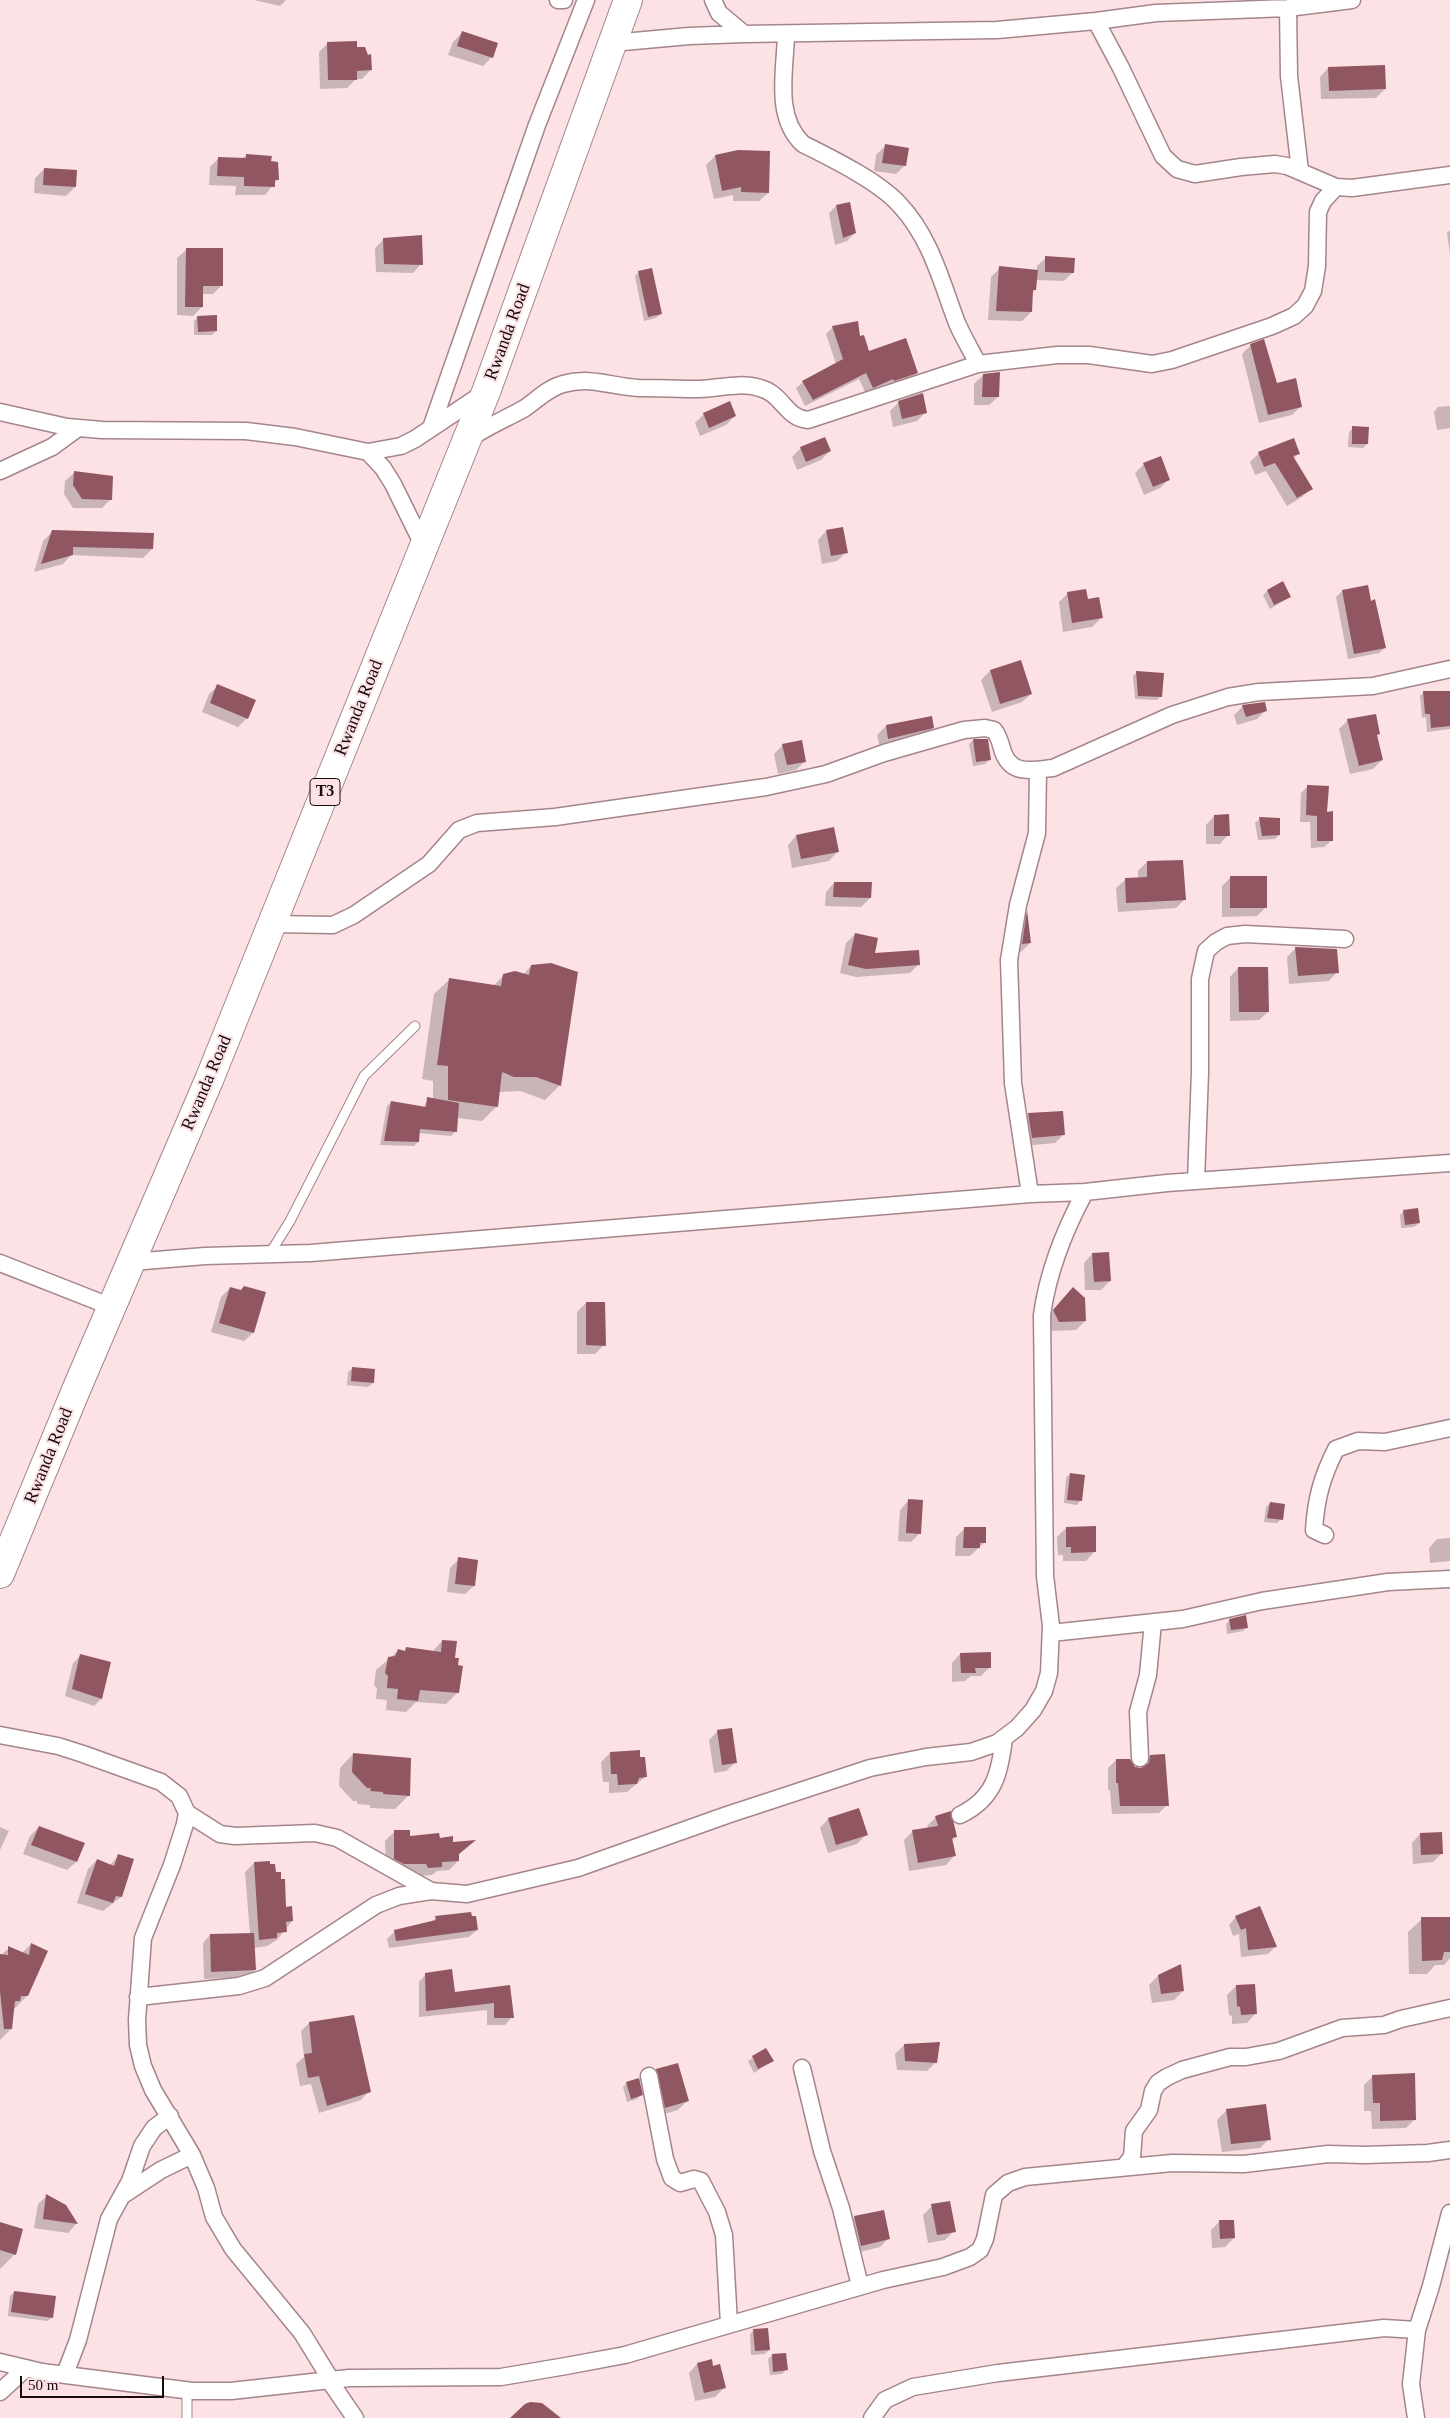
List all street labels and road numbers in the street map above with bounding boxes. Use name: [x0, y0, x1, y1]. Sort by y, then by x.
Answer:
street label: Rwanda Road: [480, 281, 536, 383]
street label: Rwanda Road: [330, 657, 388, 759]
road number: T3: [310, 779, 340, 806]
street label: Rwanda Road: [177, 1032, 237, 1134]
street label: Rwanda Road: [20, 1405, 78, 1507]

